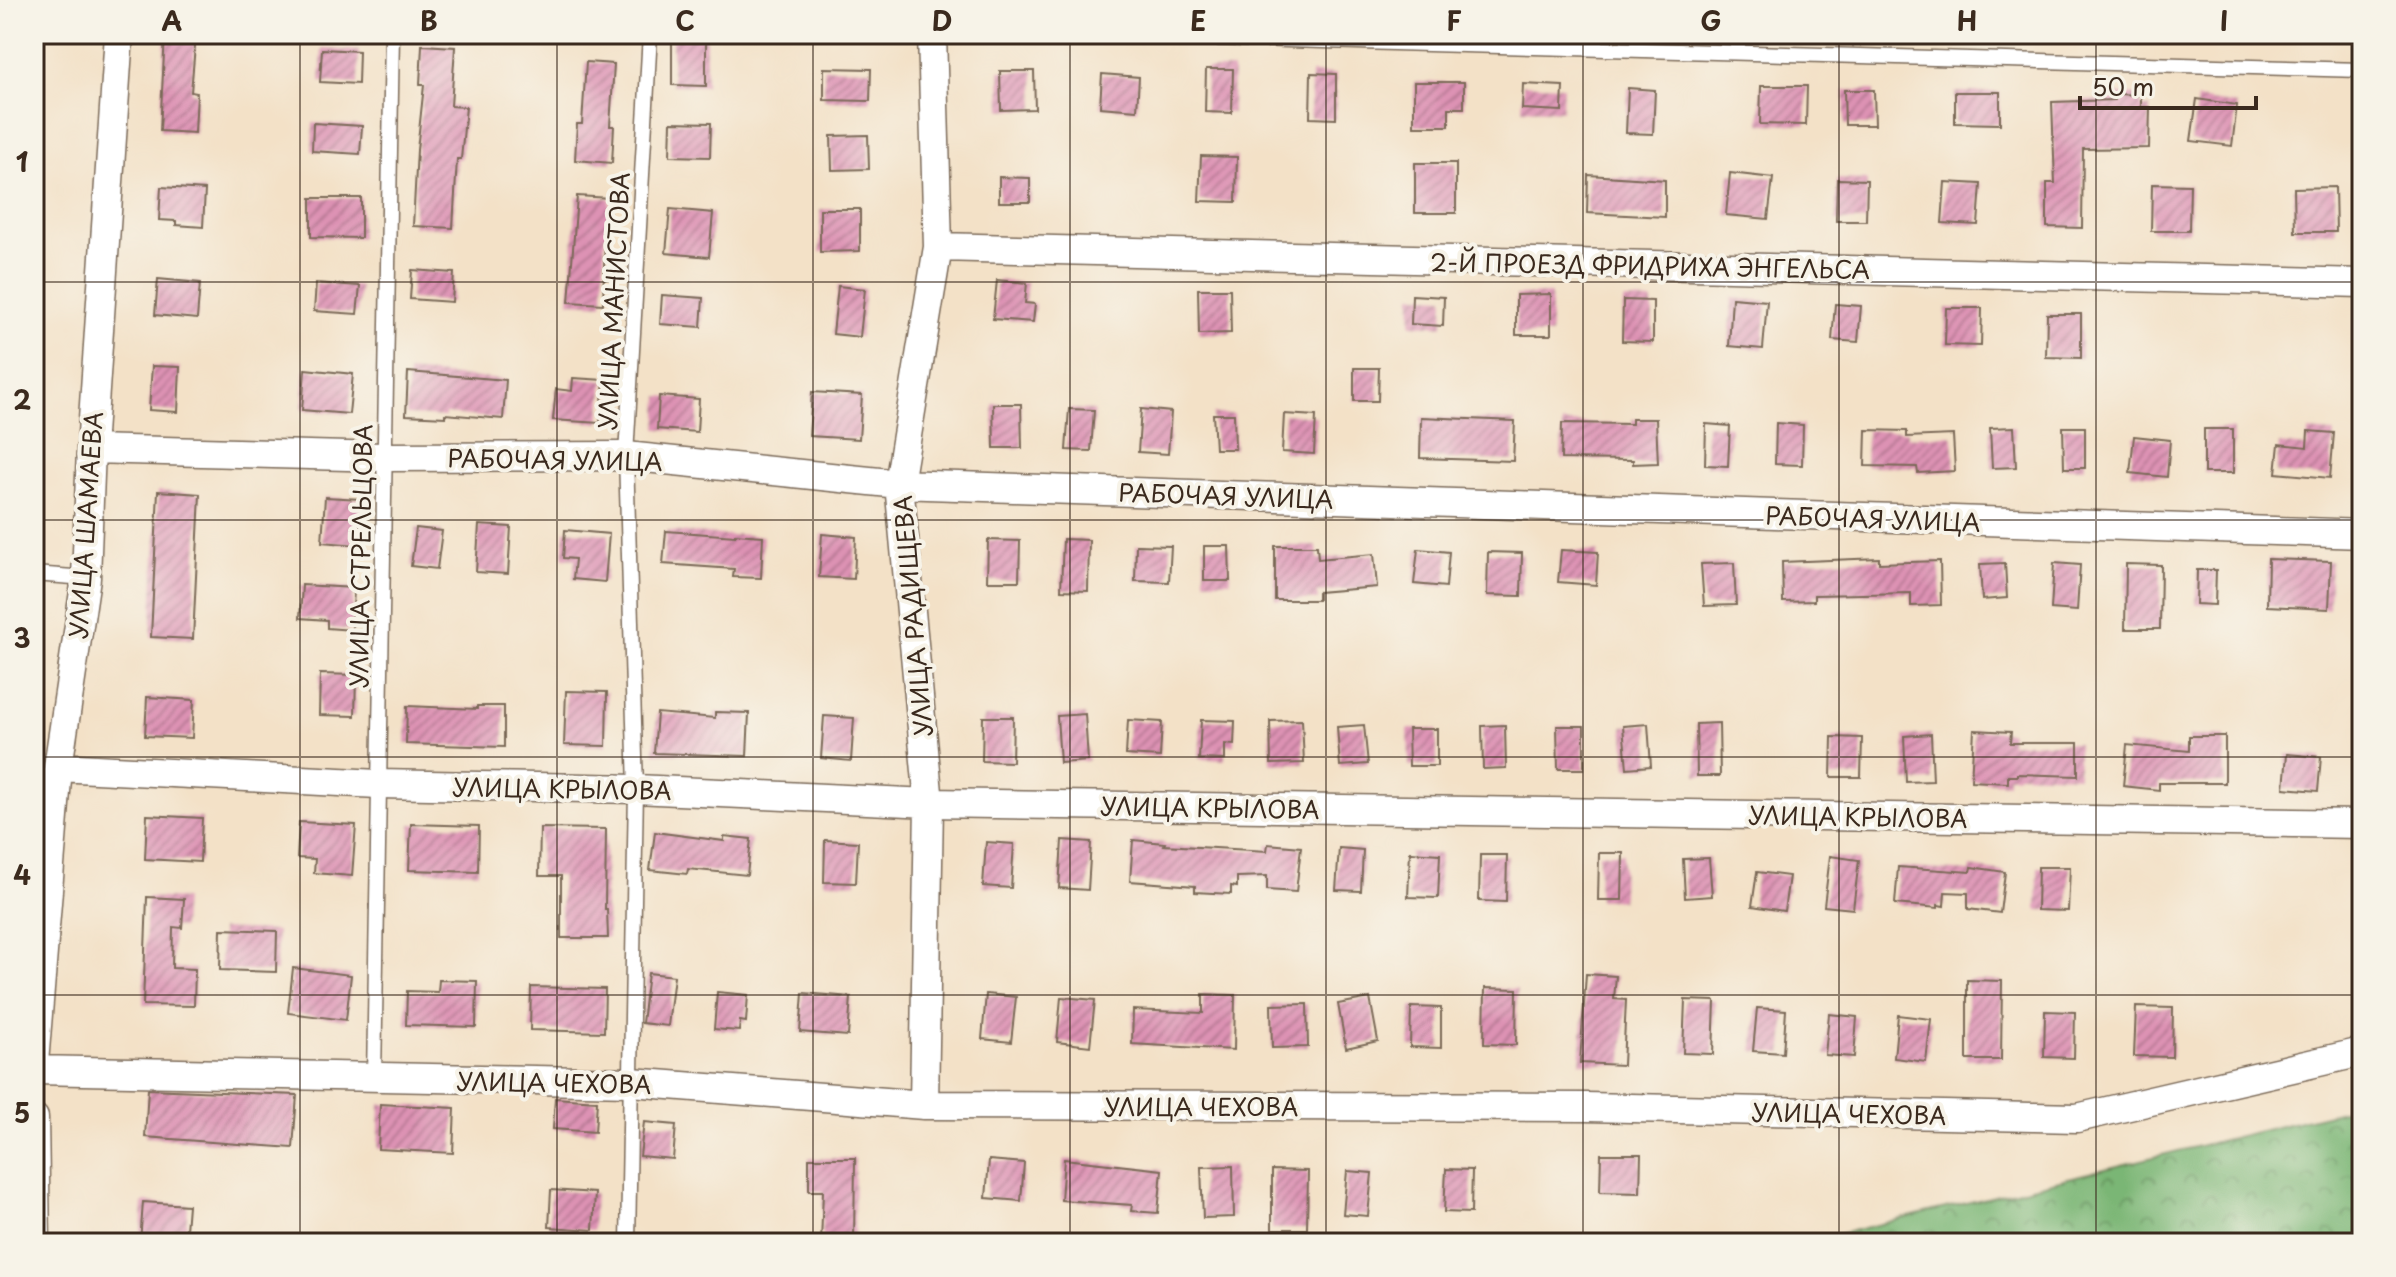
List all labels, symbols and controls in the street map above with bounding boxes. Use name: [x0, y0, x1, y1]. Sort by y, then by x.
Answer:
text: A: [162, 1, 182, 40]
text: B: [420, 1, 438, 40]
text: C: [675, 1, 695, 40]
text: D: [932, 1, 952, 40]
text: E: [1190, 1, 1206, 40]
text: F: [1446, 1, 1462, 40]
text: G: [1700, 1, 1722, 40]
text: H: [1957, 1, 1977, 40]
text: I: [2220, 1, 2228, 40]
scale bar: [2080, 60, 2256, 110]
text: 50 m: [2092, 68, 2154, 104]
text: 1: [16, 142, 28, 181]
street label: УЛИЦА МАНИСТОВА: [588, 171, 638, 431]
street label: 2-Й ПРОЕЗД ФРИДРИХА ЭНГЕЛЬСА: [1430, 243, 1870, 287]
text: 2: [13, 380, 31, 419]
street label: УЛИЦА ШАМАЕВА: [59, 410, 111, 640]
street label: УЛИЦА СТРЕЛЬЦОВА: [340, 424, 380, 688]
street label: РАБОЧАЯ УЛИЦА: [447, 439, 663, 479]
street label: РАБОЧАЯ УЛИЦА: [1118, 473, 1334, 517]
street label: УЛИЦА РАДИЩЕВА: [884, 494, 940, 738]
street label: РАБОЧАЯ УЛИЦА: [1765, 496, 1981, 540]
text: 3: [13, 618, 31, 657]
street label: УЛИЦА КРЫЛОВА: [452, 768, 672, 808]
street label: УЛИЦА КРЫЛОВА: [1100, 787, 1320, 827]
street label: УЛИЦА КРЫЛОВА: [1748, 796, 1968, 836]
text: 4: [13, 855, 31, 894]
street label: УЛИЦА ЧЕХОВА: [456, 1062, 652, 1102]
street label: УЛИЦА ЧЕХОВА: [1104, 1088, 1298, 1124]
text: 5: [14, 1093, 30, 1132]
street label: УЛИЦА ЧЕХОВА: [1751, 1093, 1947, 1133]

